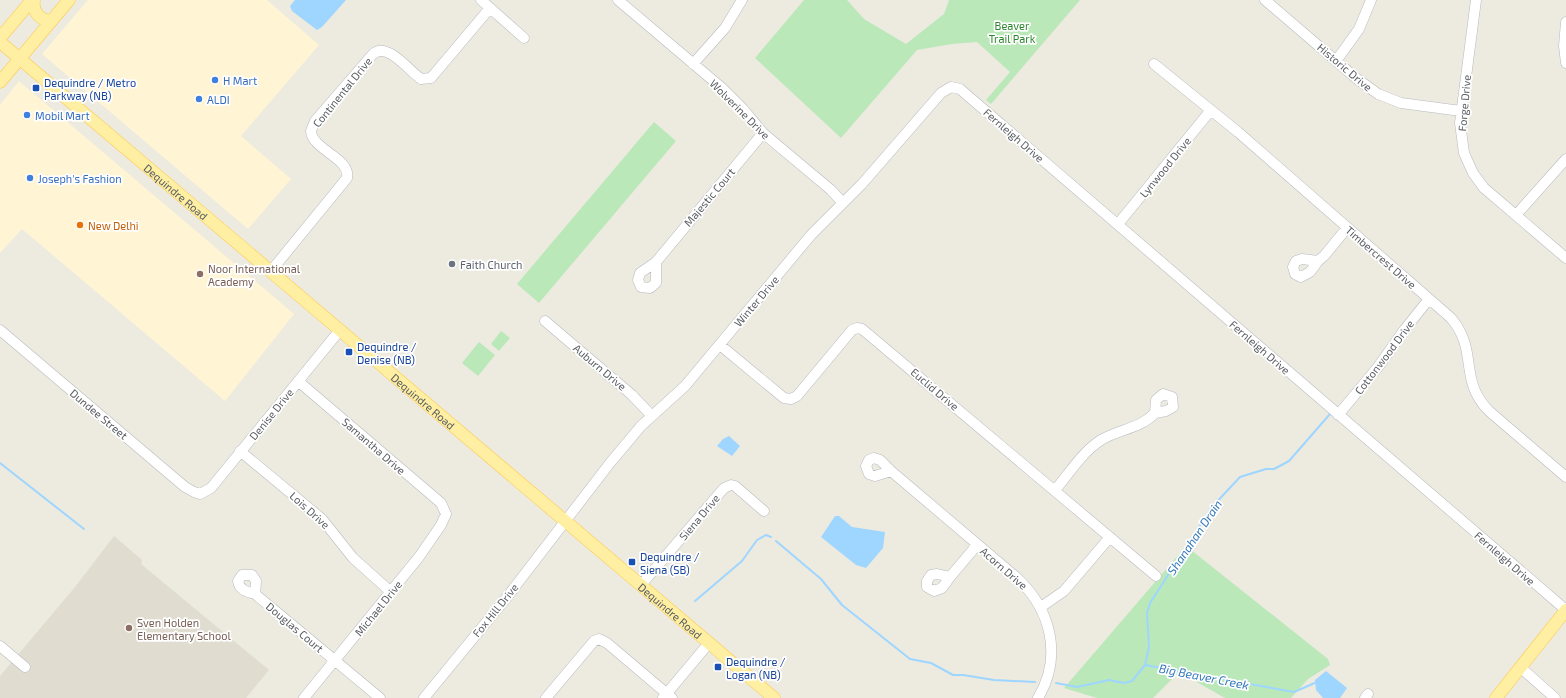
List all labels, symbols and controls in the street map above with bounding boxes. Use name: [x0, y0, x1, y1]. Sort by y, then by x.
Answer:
park label: Beaver Trail Park: [989, 19, 1036, 45]
street label: Historic Drive: [1315, 40, 1375, 94]
street label: Continental Drive: [310, 54, 374, 130]
place label: H Mart: [223, 74, 257, 87]
street label: Forge Drive: [1455, 74, 1473, 132]
marker: H Mart: [210, 75, 220, 85]
place label: Dequindre / Metro Parkway (NB): [44, 76, 136, 102]
street label: Wolverine Drive: [707, 76, 773, 142]
marker: Dequindre / Metro Parkway (NB): [31, 83, 41, 93]
place label: ALDI: [207, 93, 230, 106]
marker: ALDI: [194, 94, 204, 104]
street label: Fernleigh Drive: [981, 105, 1047, 165]
place label: Mobil Mart: [35, 109, 90, 122]
marker: Mobil Mart: [22, 110, 32, 120]
street label: Lynwood Drive: [1137, 134, 1193, 200]
street label: Dequindre Road: [142, 161, 211, 222]
street label: Majestic Court: [681, 165, 738, 229]
place label: Joseph's Fashion: [38, 172, 122, 185]
marker: Joseph's Fashion: [25, 173, 35, 183]
place label: New Delhi: [88, 219, 139, 232]
marker: New Delhi: [75, 220, 85, 230]
street label: Timbercrest Drive: [1343, 223, 1419, 291]
place label: Faith Church: [460, 258, 522, 271]
marker: Faith Church: [447, 259, 457, 269]
place label: Noor International Academy: [208, 262, 301, 288]
marker: Noor International Academy: [195, 269, 205, 279]
street label: Winter Drive: [731, 273, 781, 329]
street label: Fernleigh Drive: [1227, 317, 1293, 377]
street label: Cottonwood Drive: [1352, 317, 1416, 397]
place label: Dequindre / Denise (NB): [357, 340, 417, 366]
street label: Auburn Drive: [571, 341, 629, 393]
marker: Dequindre / Denise (NB): [344, 347, 354, 357]
street label: Euclid Drive: [908, 365, 962, 413]
street label: Dequindre Road: [389, 370, 458, 431]
street label: Dundee Street: [68, 386, 130, 442]
street label: Denise Drive: [246, 386, 296, 442]
street label: Samantha Drive: [340, 415, 408, 477]
street label: Lois Drive: [288, 489, 333, 531]
street label: Siena Drive: [676, 491, 722, 543]
water label: Shanahan Drain: [1164, 497, 1224, 577]
street label: Fernleigh Drive: [1472, 528, 1538, 588]
street label: Acorn Drive: [978, 544, 1030, 592]
place label: Dequindre / Siena (SB): [640, 550, 700, 576]
marker: Dequindre / Siena (SB): [627, 557, 637, 567]
street label: Michael Drive: [352, 578, 404, 638]
street label: Dequindre Road: [636, 580, 705, 641]
street label: Fox Hill Drive: [469, 581, 521, 639]
street label: Douglas Court: [264, 599, 326, 655]
place label: Sven Holden Elementary School: [137, 616, 231, 642]
marker: Sven Holden Elementary School: [124, 623, 134, 633]
place label: Dequindre / Logan (NB): [726, 655, 786, 681]
water label: Big Beaver Creek: [1158, 660, 1250, 692]
marker: Dequindre / Logan (NB): [713, 662, 723, 672]

